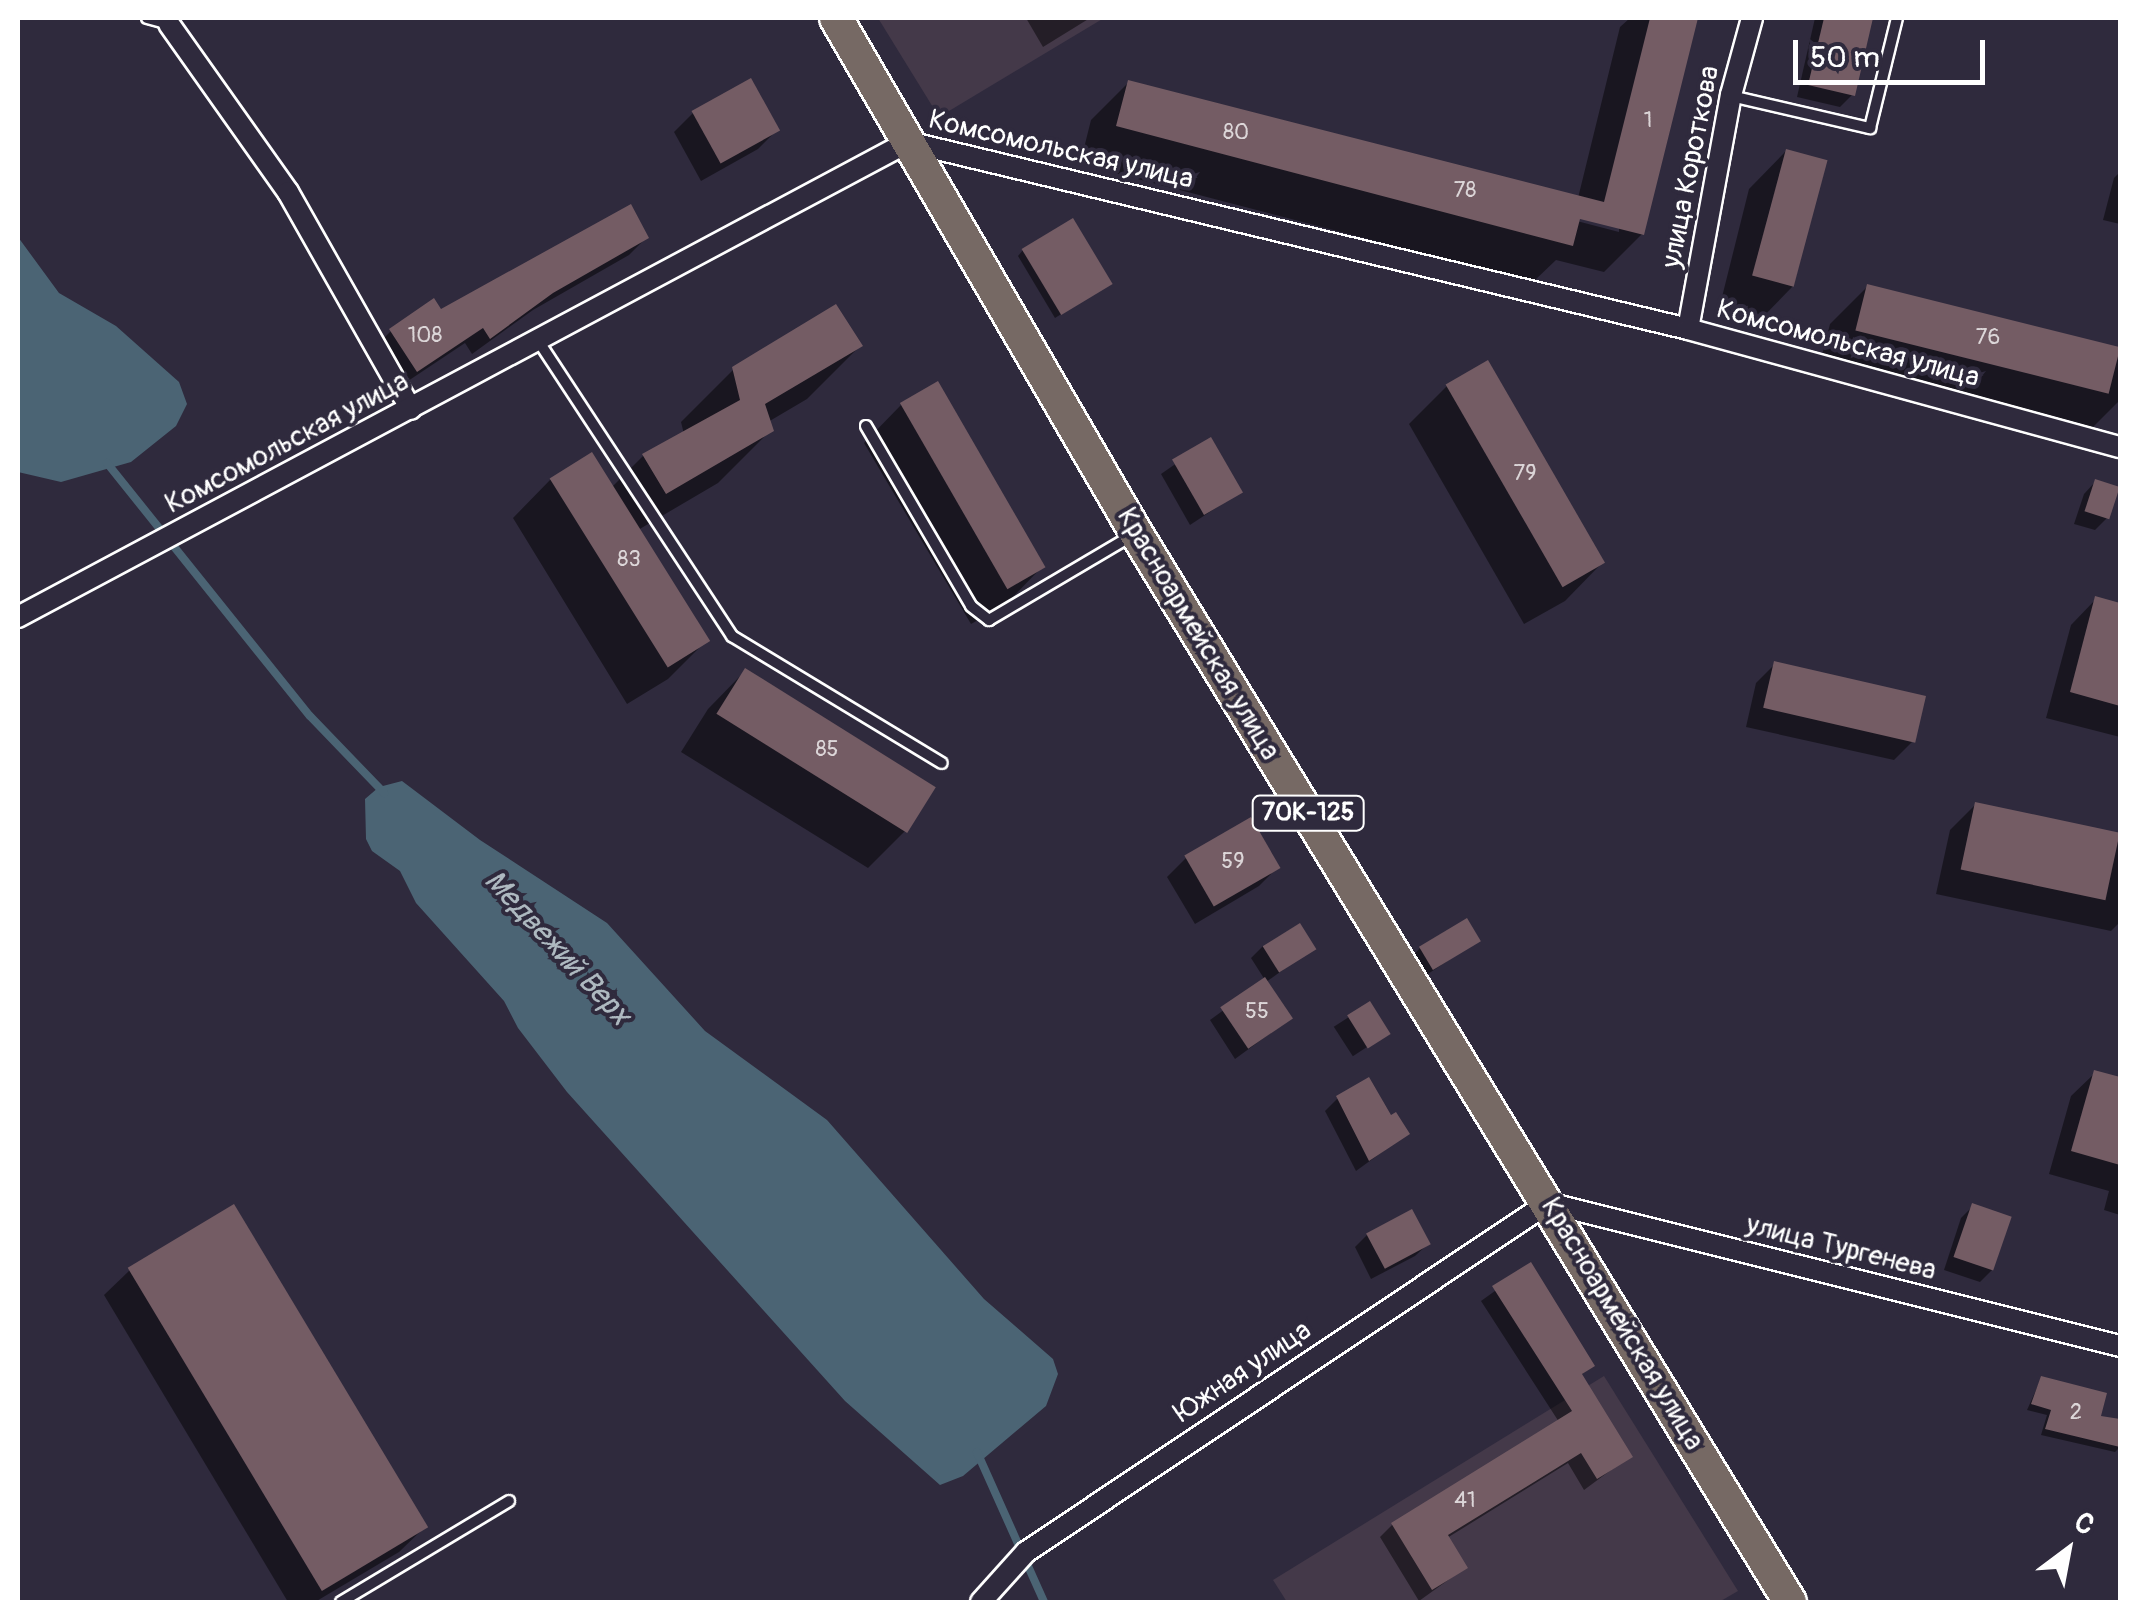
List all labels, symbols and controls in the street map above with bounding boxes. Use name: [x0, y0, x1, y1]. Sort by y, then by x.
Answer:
scale bar: [1798, 20, 1990, 82]
text: 50 m: [1810, 39, 1880, 76]
street label: улица Короткова: [1655, 63, 1727, 271]
street label: Комсомольская улица: [925, 103, 1197, 197]
house number: 1: [1644, 108, 1652, 134]
house number: 80: [1223, 120, 1249, 146]
house number: 78: [1454, 178, 1476, 204]
street label: Комсомольская улица: [1713, 293, 1983, 395]
house number: 108: [408, 323, 442, 349]
house number: 76: [1976, 325, 2000, 351]
street label: Комсомольская улица: [160, 365, 414, 521]
house number: 79: [1514, 461, 1536, 487]
street label: Красноармейская улица: [1109, 502, 1287, 766]
house number: 83: [617, 547, 641, 573]
house number: 85: [815, 737, 839, 763]
road number: 70К-125: [1250, 793, 1366, 833]
house number: 59: [1221, 849, 1245, 875]
water label: Медвежий Верх: [476, 863, 638, 1033]
house number: 55: [1245, 999, 1269, 1025]
street label: Красноармейская улица: [1533, 1192, 1711, 1456]
street label: улица Тургенева: [1743, 1208, 1939, 1288]
street label: Южная улица: [1168, 1314, 1318, 1430]
house number: 2: [2070, 1400, 2082, 1426]
house number: 41: [1454, 1488, 1476, 1514]
north arrow: [2018, 1500, 2118, 1600]
text: С: [2068, 1505, 2101, 1544]

